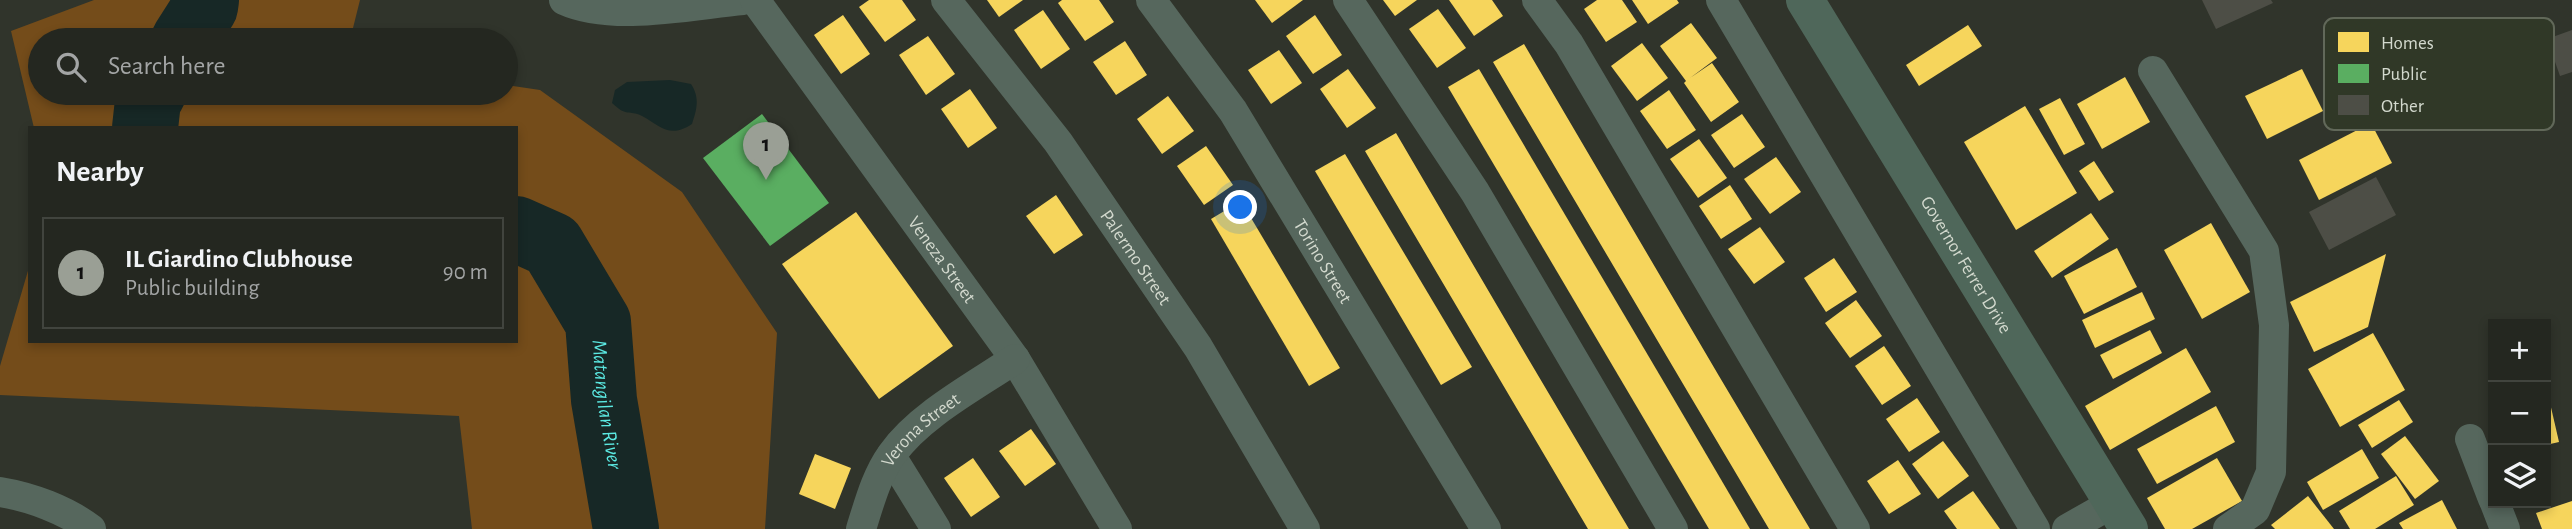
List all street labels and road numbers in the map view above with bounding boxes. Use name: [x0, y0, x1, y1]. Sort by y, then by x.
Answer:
street label: Governor Ferrer Drive: [1916, 193, 2015, 337]
street label: Palermo Street: [1096, 207, 1174, 309]
street label: Veneza Street: [904, 213, 979, 307]
street label: Torino Street: [1290, 216, 1355, 307]
street label: Verona Street: [878, 390, 964, 470]

